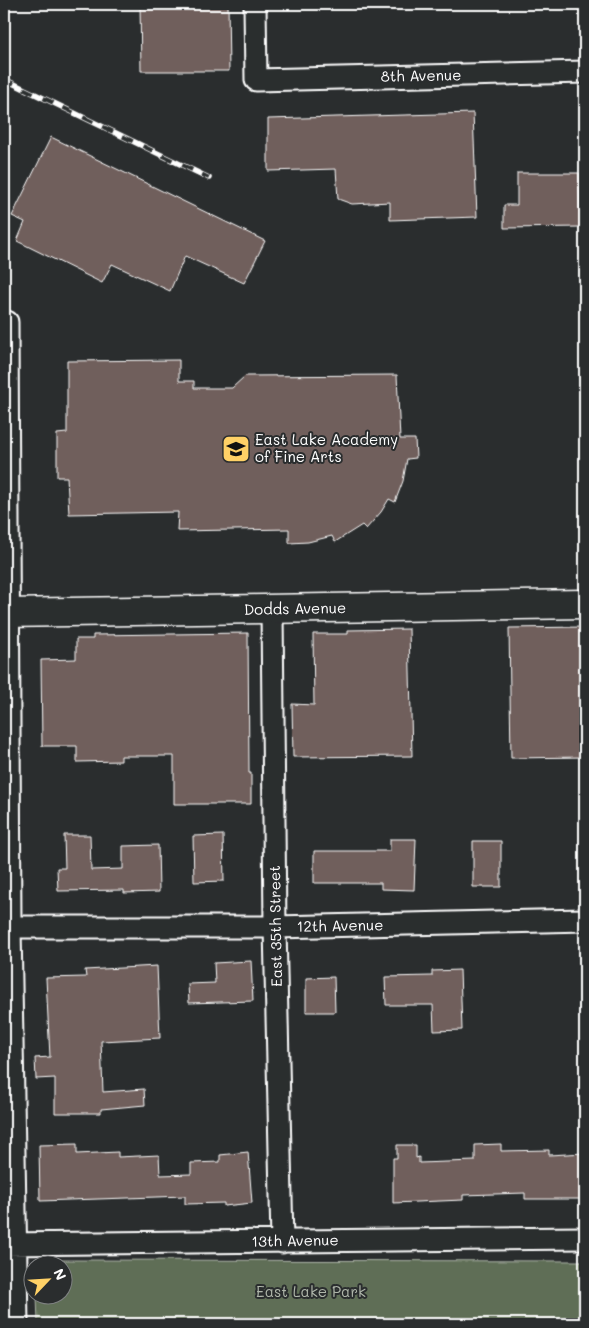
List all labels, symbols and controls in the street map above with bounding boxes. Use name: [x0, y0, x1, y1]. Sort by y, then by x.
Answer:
street label: 8th Avenue: [380, 64, 462, 86]
place label: East Lake Academy of Fine Arts: [255, 429, 398, 466]
school or university icon: East Lake Academy of Fine Arts: [221, 434, 251, 464]
street label: Dodds Avenue: [244, 597, 346, 619]
street label: East 35th Street: [264, 865, 286, 987]
street label: 12th Avenue: [296, 914, 384, 936]
street label: 13th Avenue: [251, 1229, 339, 1251]
north arrow: [22, 1256, 72, 1306]
text: N: [49, 1265, 71, 1283]
park label: East Lake Park: [256, 1281, 366, 1301]

